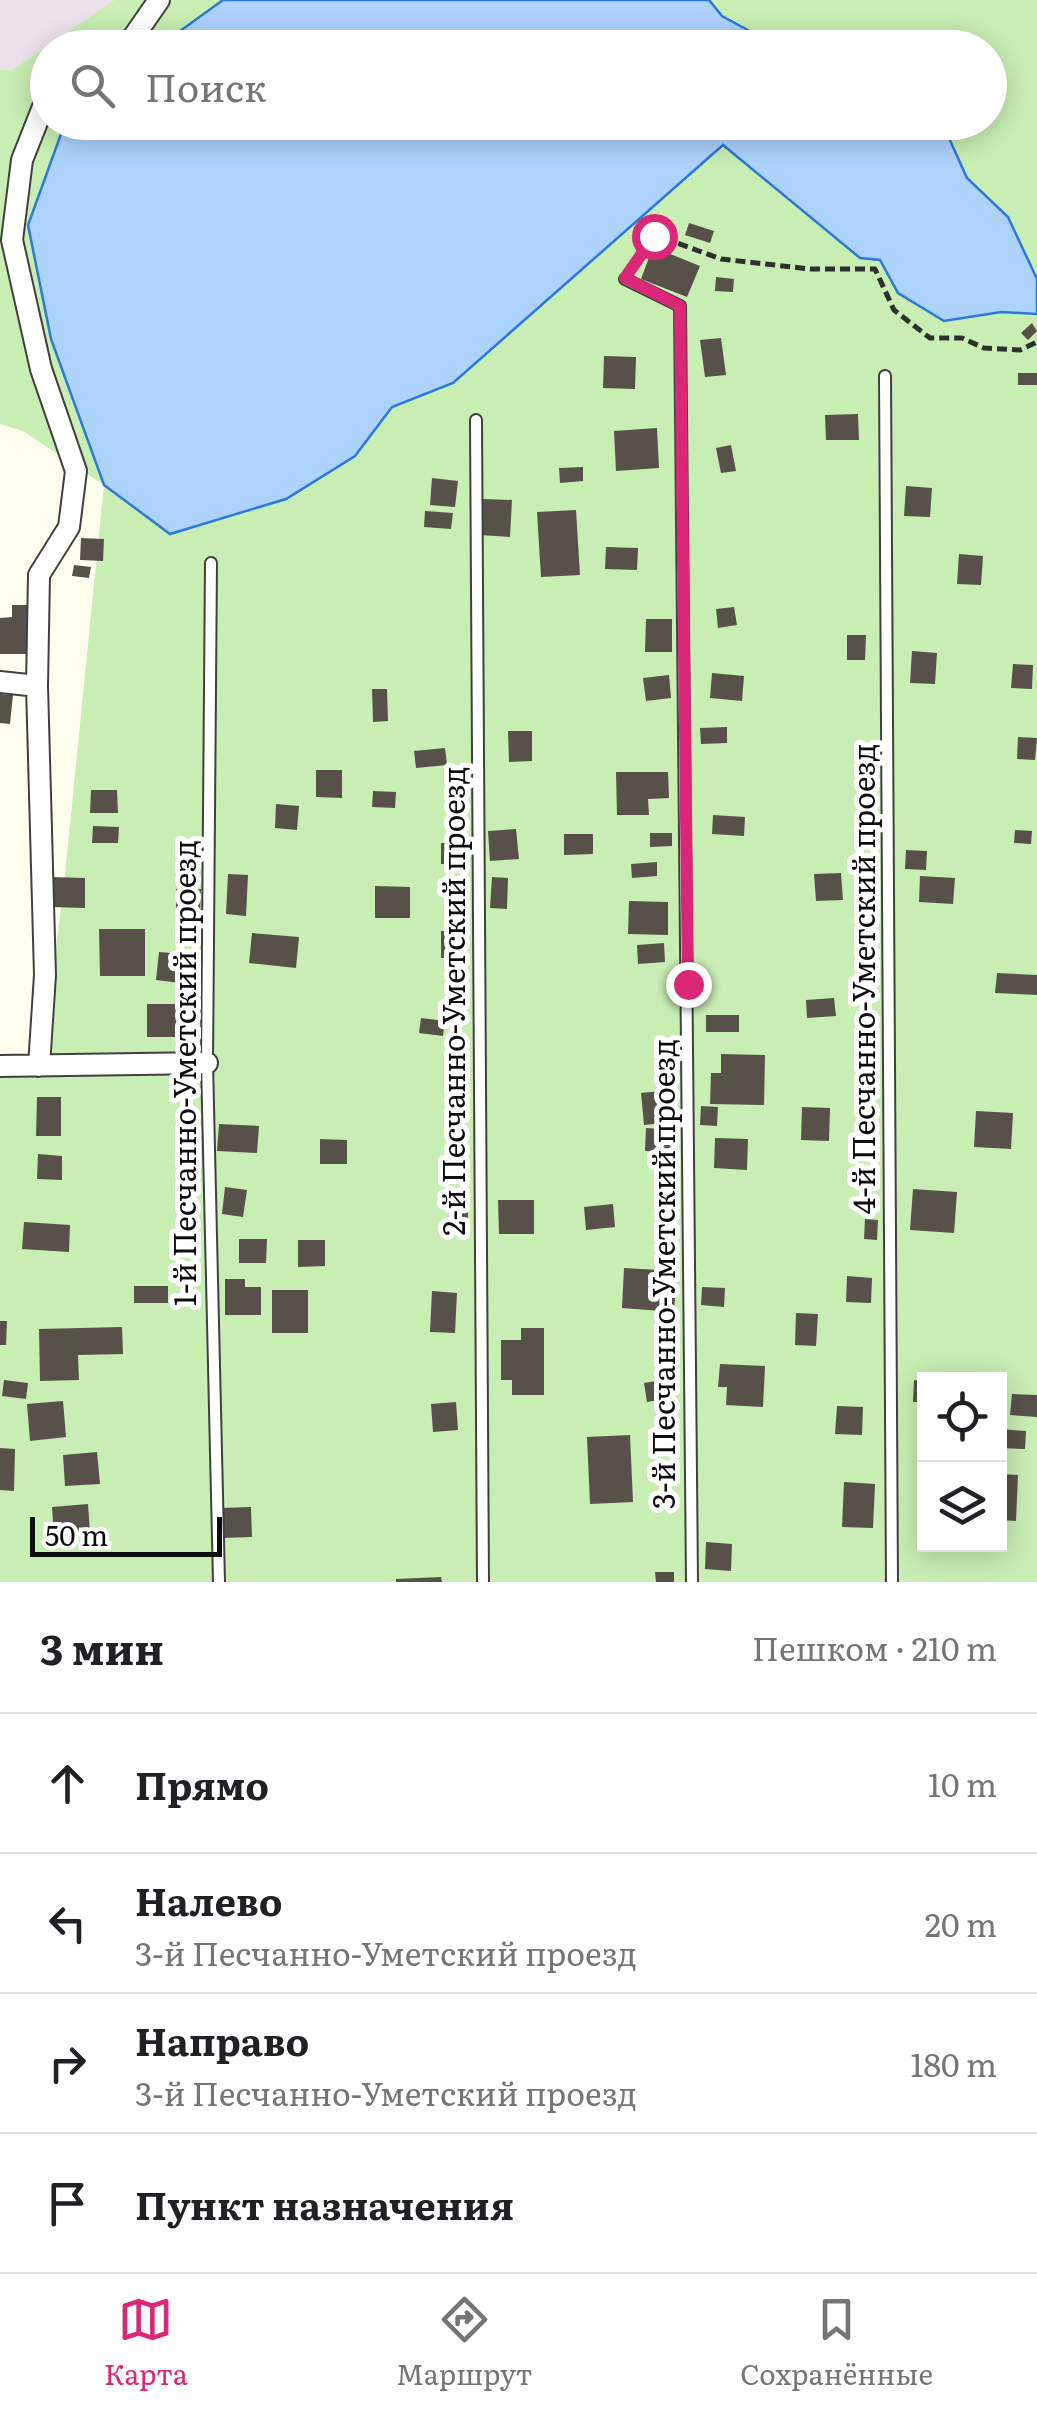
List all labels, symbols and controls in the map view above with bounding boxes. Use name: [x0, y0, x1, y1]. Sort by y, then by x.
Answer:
search box: [30, 30, 1007, 140]
text: Поиск: [145, 57, 267, 114]
icon: search: [65, 58, 120, 113]
route start: [632, 214, 678, 260]
street label: 4-й Песчанно-Уметский проезд: [840, 744, 884, 1214]
street label: 2-й Песчанно-Уметский проезд: [430, 766, 474, 1236]
street label: 1-й Песчанно-Уметский проезд: [161, 840, 205, 1306]
route end: [666, 962, 712, 1008]
street label: 3-й Песчанно-Уметский проезд: [640, 1039, 684, 1509]
map controls: [917, 1372, 1007, 1552]
button: locate: [917, 1372, 1007, 1462]
button: layers: [917, 1462, 1007, 1552]
scale bar: [30, 1512, 222, 1556]
text: 50 m: [45, 1513, 108, 1555]
text: 3 мин: [40, 1616, 164, 1678]
text: Пешком · 210 m: [752, 1623, 997, 1671]
text: Прямо: [135, 1755, 269, 1812]
icon: ahead: [40, 1756, 95, 1811]
text: 10 m: [928, 1759, 997, 1807]
text: Налево: [135, 1871, 282, 1928]
icon: left: [40, 1896, 95, 1951]
text: 20 m: [925, 1899, 997, 1947]
text: 3-й Песчанно-Уметский проезд: [135, 1928, 637, 1976]
text: Направо: [135, 2011, 309, 2068]
icon: right: [40, 2036, 95, 2091]
text: 180 m: [910, 2039, 997, 2087]
text: 3-й Песчанно-Уметский проезд: [135, 2068, 637, 2116]
text: Пункт назначения: [135, 2175, 514, 2232]
icon: arrive: [40, 2176, 95, 2231]
tab: Карта: [104, 2292, 188, 2394]
tab: Маршрут: [396, 2292, 532, 2394]
tab: Сохранённые: [740, 2292, 933, 2394]

